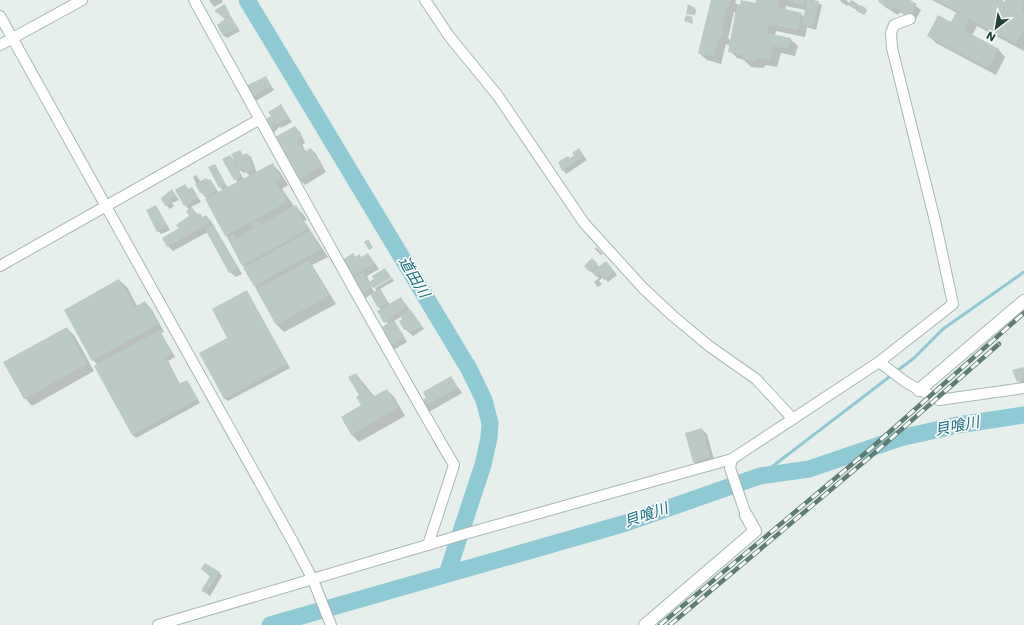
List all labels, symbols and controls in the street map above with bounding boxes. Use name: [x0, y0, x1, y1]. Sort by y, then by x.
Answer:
north arrow: [976, 8, 1016, 48]
text: N: [983, 28, 999, 46]
water label: 道田川: [394, 252, 436, 303]
water label: 貝喰川: [933, 411, 983, 440]
water label: 貝喰川: [621, 497, 672, 532]

